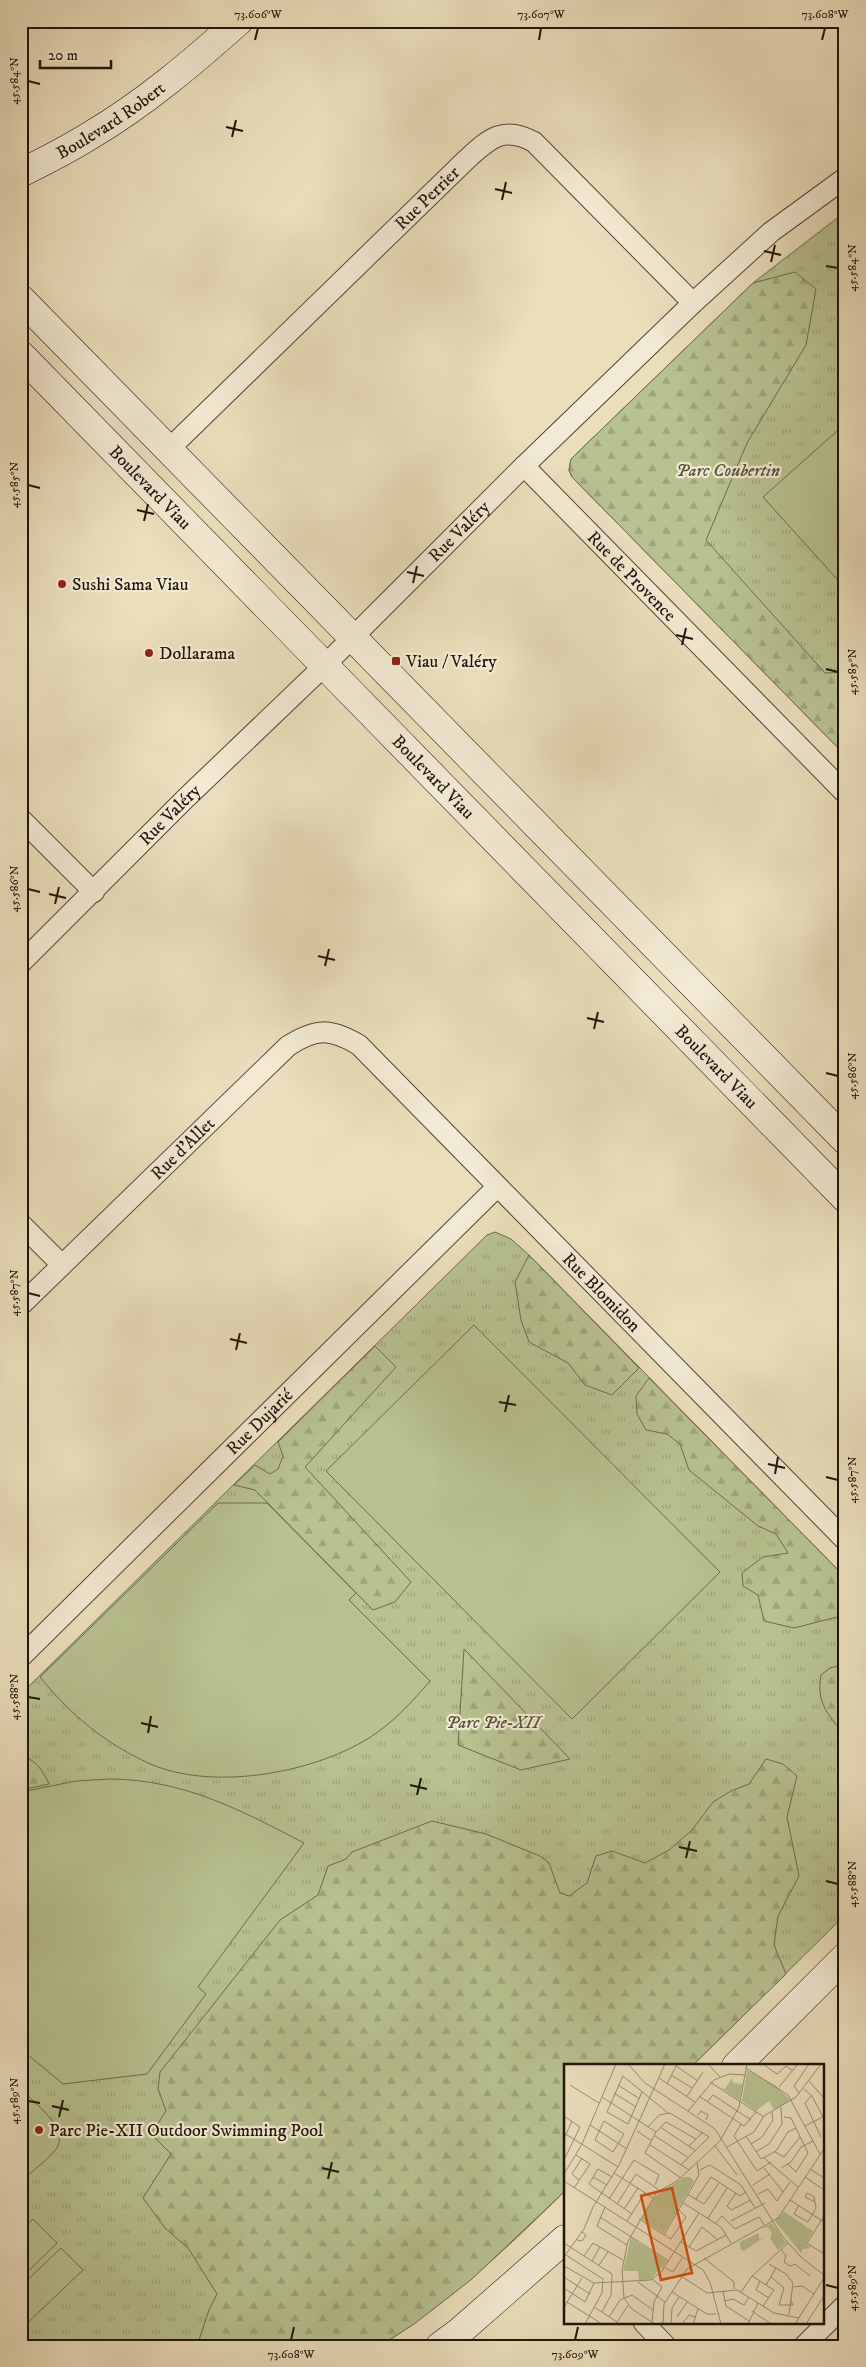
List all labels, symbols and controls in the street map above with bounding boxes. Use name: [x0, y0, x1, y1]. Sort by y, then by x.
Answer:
text: 73.606°W: [234, 7, 283, 22]
text: 73.607°W: [517, 7, 566, 22]
text: 73.608°W: [801, 7, 850, 22]
scale bar: [40, 38, 111, 70]
text: 20 m: [48, 46, 78, 65]
text: 45.584°N: [7, 57, 22, 105]
street label: Boulevard Robert: [53, 77, 170, 165]
street label: Rue Perrier: [391, 162, 465, 235]
text: 45.584°N: [845, 244, 860, 292]
street label: Boulevard Viau: [104, 441, 196, 535]
park label: Parc Coubertin: [676, 460, 780, 482]
text: 45.585°N: [7, 461, 22, 508]
street label: Rue Valéry: [424, 496, 495, 567]
street label: Rue de Provence: [582, 527, 680, 626]
place label: Sushi Sama Viau: [72, 574, 189, 596]
marker: Sushi Sama Viau: [56, 578, 68, 590]
place label: Dollarama: [159, 643, 235, 665]
marker: Dollarama: [143, 647, 155, 659]
text: 45.585°N: [845, 648, 860, 695]
place label: Viau / Valéry: [405, 651, 497, 673]
marker: Viau / Valéry: [390, 655, 402, 667]
street label: Boulevard Viau: [387, 731, 479, 825]
street label: Rue Valéry: [135, 780, 206, 851]
text: 45.586°N: [7, 865, 22, 913]
street label: Boulevard Viau: [670, 1021, 762, 1114]
text: 45.586°N: [845, 1052, 860, 1100]
street label: Rue d'Allet: [147, 1113, 220, 1185]
street label: Rue Blomidon: [557, 1249, 645, 1338]
text: 45.587°N: [7, 1269, 22, 1317]
street label: Rue Dujarié: [222, 1384, 298, 1460]
text: 45.587°N: [845, 1456, 860, 1504]
text: 45.588°N: [7, 1673, 22, 1720]
park label: Parc Pie-XII: [446, 1712, 544, 1734]
text: 45.588°N: [845, 1860, 860, 1907]
inset map: [564, 2064, 824, 2324]
text: 45.589°N: [7, 2077, 22, 2124]
place label: Parc Pie-XII Outdoor Swimming Pool: [49, 2120, 324, 2142]
marker: Parc Pie-XII Outdoor Swimming Pool: [33, 2124, 45, 2136]
text: 45.589°N: [845, 2264, 860, 2311]
text: 73.608°W: [267, 2347, 316, 2362]
text: 73.609°W: [551, 2347, 600, 2362]

